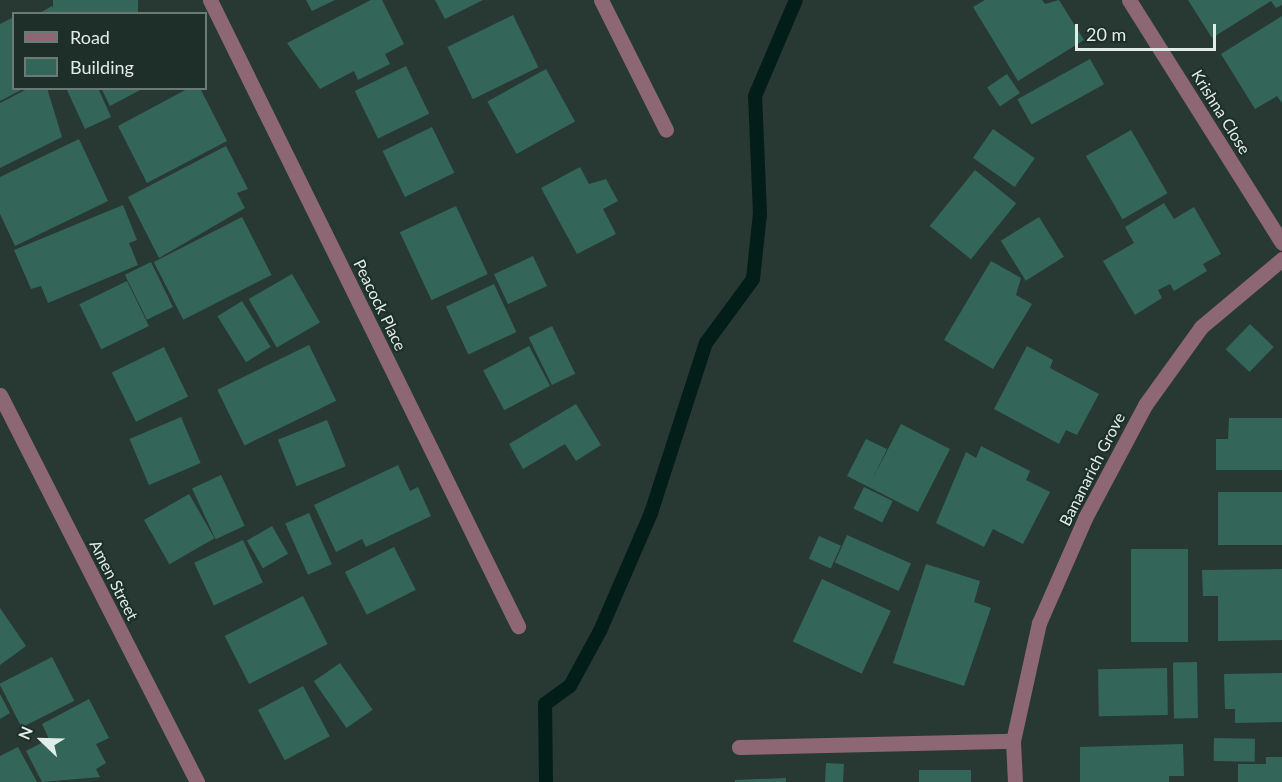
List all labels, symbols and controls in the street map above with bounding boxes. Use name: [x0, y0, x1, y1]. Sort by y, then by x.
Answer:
legend: [12, 12, 207, 90]
scale bar: [1078, 12, 1219, 50]
text: 20 m: [1086, 23, 1126, 45]
text: Road: [70, 26, 110, 48]
text: Building: [70, 56, 134, 78]
street label: Krishna Close: [1187, 66, 1255, 158]
street label: Peacock Place: [350, 256, 410, 354]
street label: Bananarich Grove: [1055, 409, 1129, 529]
street label: Amen Street: [86, 537, 142, 623]
north arrow: [12, 710, 72, 770]
text: N: [14, 723, 36, 742]

